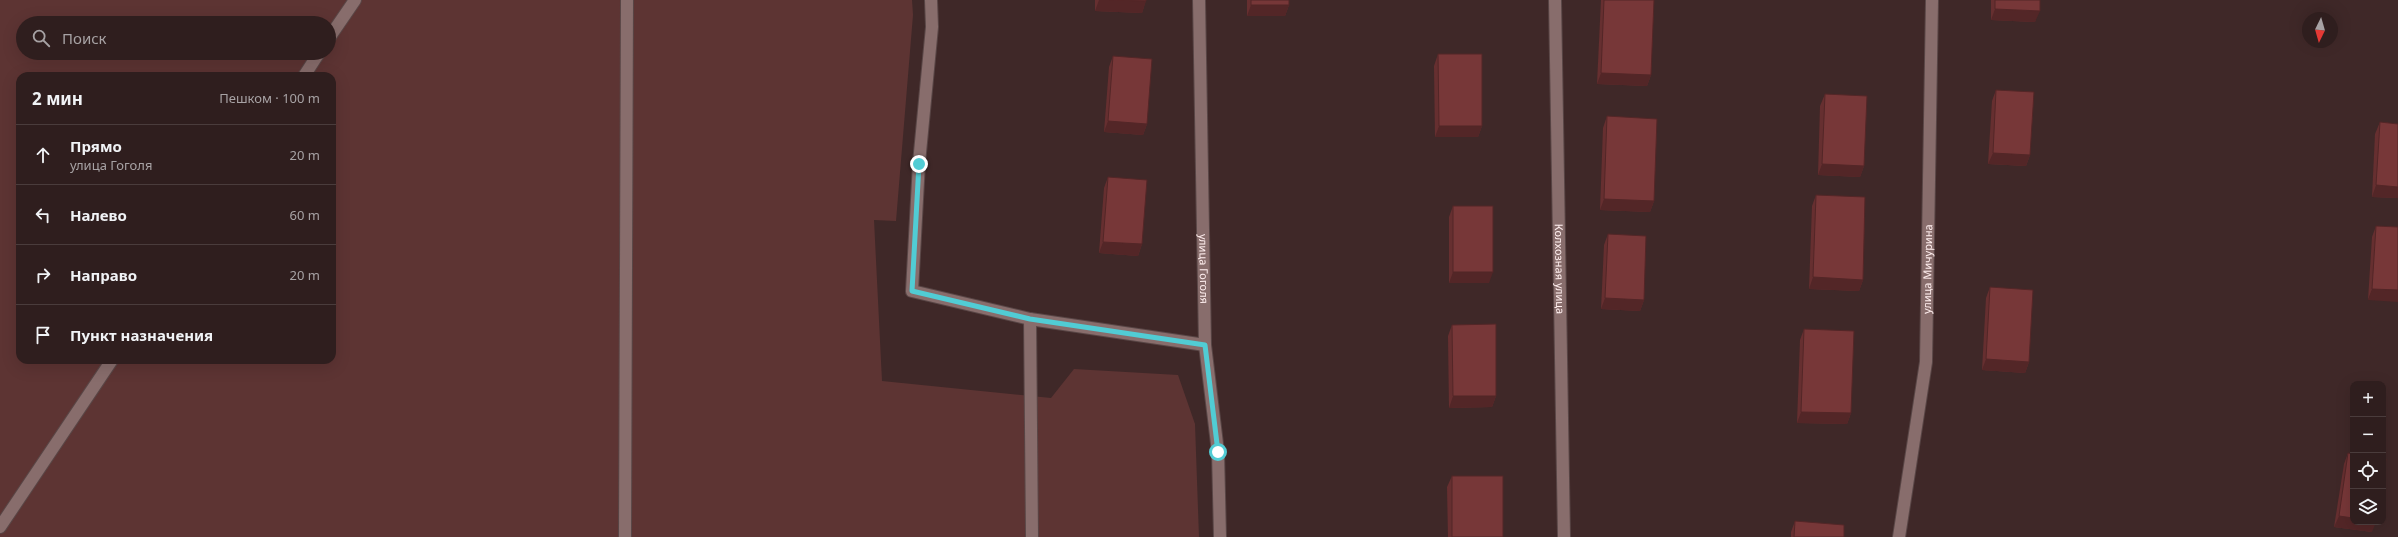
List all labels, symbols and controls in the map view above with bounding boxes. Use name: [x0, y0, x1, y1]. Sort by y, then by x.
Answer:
north arrow: [2302, 12, 2338, 48]
search box: [16, 16, 336, 60]
icon: search: [30, 27, 52, 49]
text: Поиск: [62, 28, 107, 48]
text: 2 мин: [32, 87, 83, 110]
text: Пешком · 100 m: [219, 89, 320, 107]
text: Прямо: [70, 136, 122, 156]
icon: ahead: [32, 144, 54, 166]
text: 20 m: [290, 146, 320, 164]
route end: [910, 155, 928, 173]
text: улица Гоголя: [70, 156, 152, 174]
icon: left: [32, 204, 54, 226]
text: Налево: [70, 205, 127, 225]
text: 60 m: [290, 206, 320, 224]
street label: Колхозная улица: [1552, 224, 1568, 314]
street label: улица Мичурина: [1919, 224, 1935, 314]
street label: улица Гоголя: [1196, 234, 1212, 304]
icon: right: [32, 264, 54, 286]
text: Направо: [70, 265, 137, 285]
text: 20 m: [290, 266, 320, 284]
icon: arrive: [32, 324, 54, 346]
text: Пункт назначения: [70, 325, 213, 345]
map controls: [2350, 381, 2386, 525]
button: +: [2350, 381, 2386, 417]
button: −: [2350, 417, 2386, 453]
route start: [1209, 443, 1227, 461]
button: locate: [2350, 453, 2386, 489]
button: layers: [2350, 489, 2386, 525]

